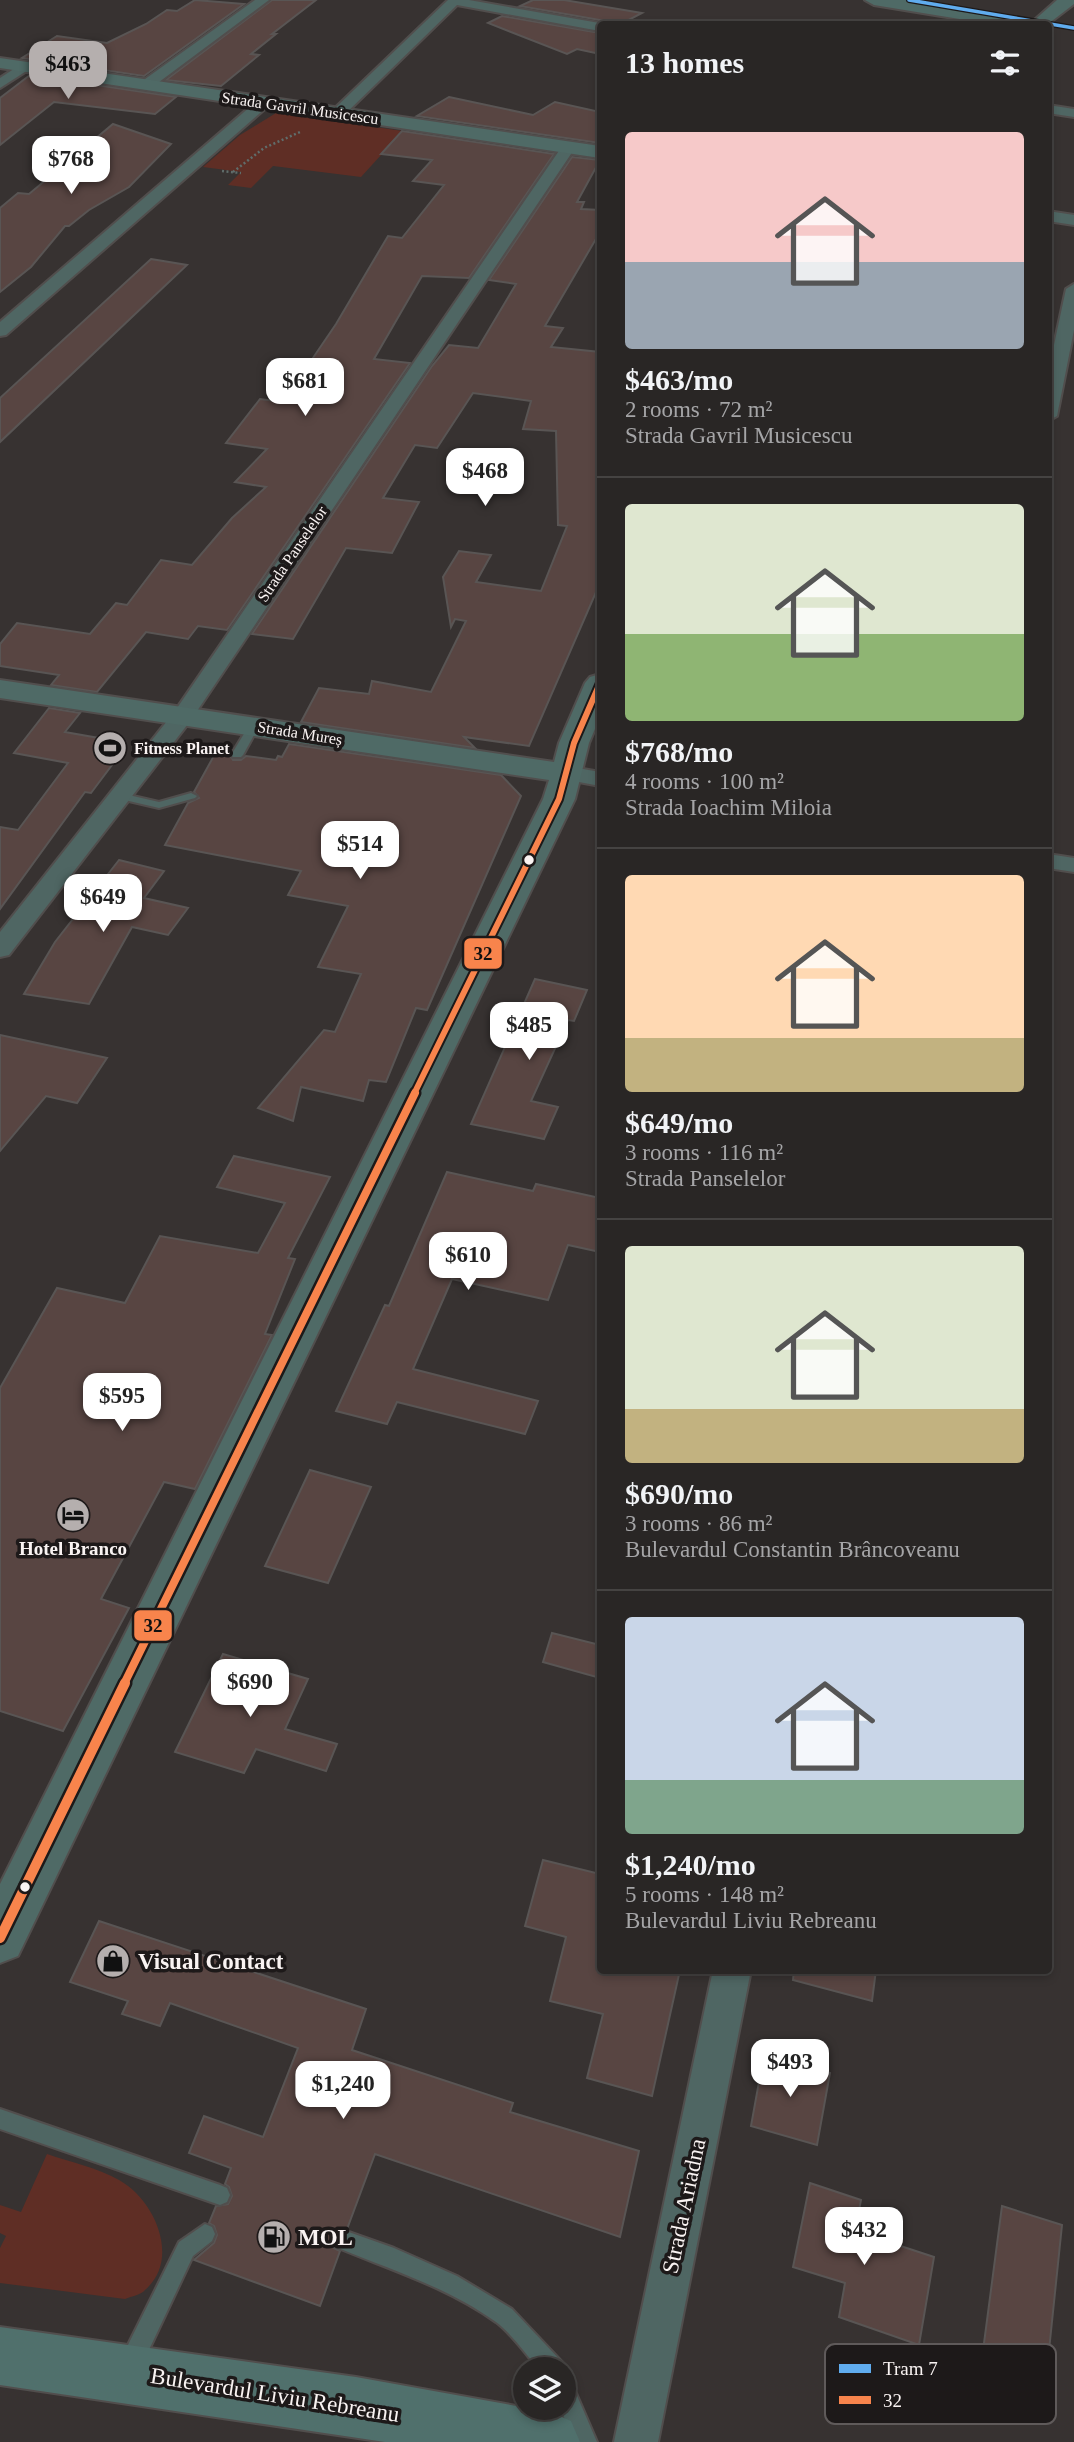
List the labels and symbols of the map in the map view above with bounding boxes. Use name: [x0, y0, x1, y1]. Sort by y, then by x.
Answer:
pin: $463: [27, 42, 109, 101]
street label: Strada Gavril Musicescu: [220, 89, 380, 127]
pin: $768: [30, 136, 112, 196]
pin: $681: [264, 358, 346, 418]
pin: $468: [444, 448, 526, 508]
street label: Strada Panselelor: [254, 502, 331, 605]
street label: Strada Mureș: [256, 718, 344, 749]
sports icon: Fitness Planet: [91, 729, 129, 767]
place label: Fitness Planet: [134, 740, 230, 757]
pin: $514: [319, 822, 401, 881]
unlabelled marker: [522, 853, 536, 867]
pin: $649: [62, 874, 144, 934]
line badge: 32: [463, 937, 503, 970]
text: 32: [474, 943, 493, 964]
pin: $485: [488, 1002, 570, 1062]
pin: $610: [427, 1232, 509, 1292]
pin: $595: [81, 1374, 163, 1433]
hotel icon: Hotel Branco: [54, 1496, 92, 1534]
place label: Hotel Branco: [19, 1538, 127, 1559]
line badge: 32: [133, 1609, 173, 1642]
text: 32: [144, 1615, 163, 1636]
pin: $690: [209, 1660, 291, 1719]
unlabelled marker: [18, 1880, 32, 1894]
shop icon: Visual Contact: [94, 1942, 132, 1980]
place label: Visual Contact: [138, 1949, 284, 1974]
pin: $493: [749, 2039, 831, 2099]
pin: $1,240: [286, 2062, 400, 2121]
street label: Strada Ariadna: [657, 2136, 711, 2276]
pin: $432: [823, 2208, 905, 2267]
fuel station icon: MOL: [255, 2218, 293, 2256]
place label: MOL: [298, 2225, 353, 2250]
legend: [825, 2344, 1056, 2424]
text: Tram 7: [883, 2358, 938, 2379]
street label: Bulevardul Liviu Rebreanu: [149, 2363, 402, 2427]
text: 32: [883, 2390, 902, 2411]

